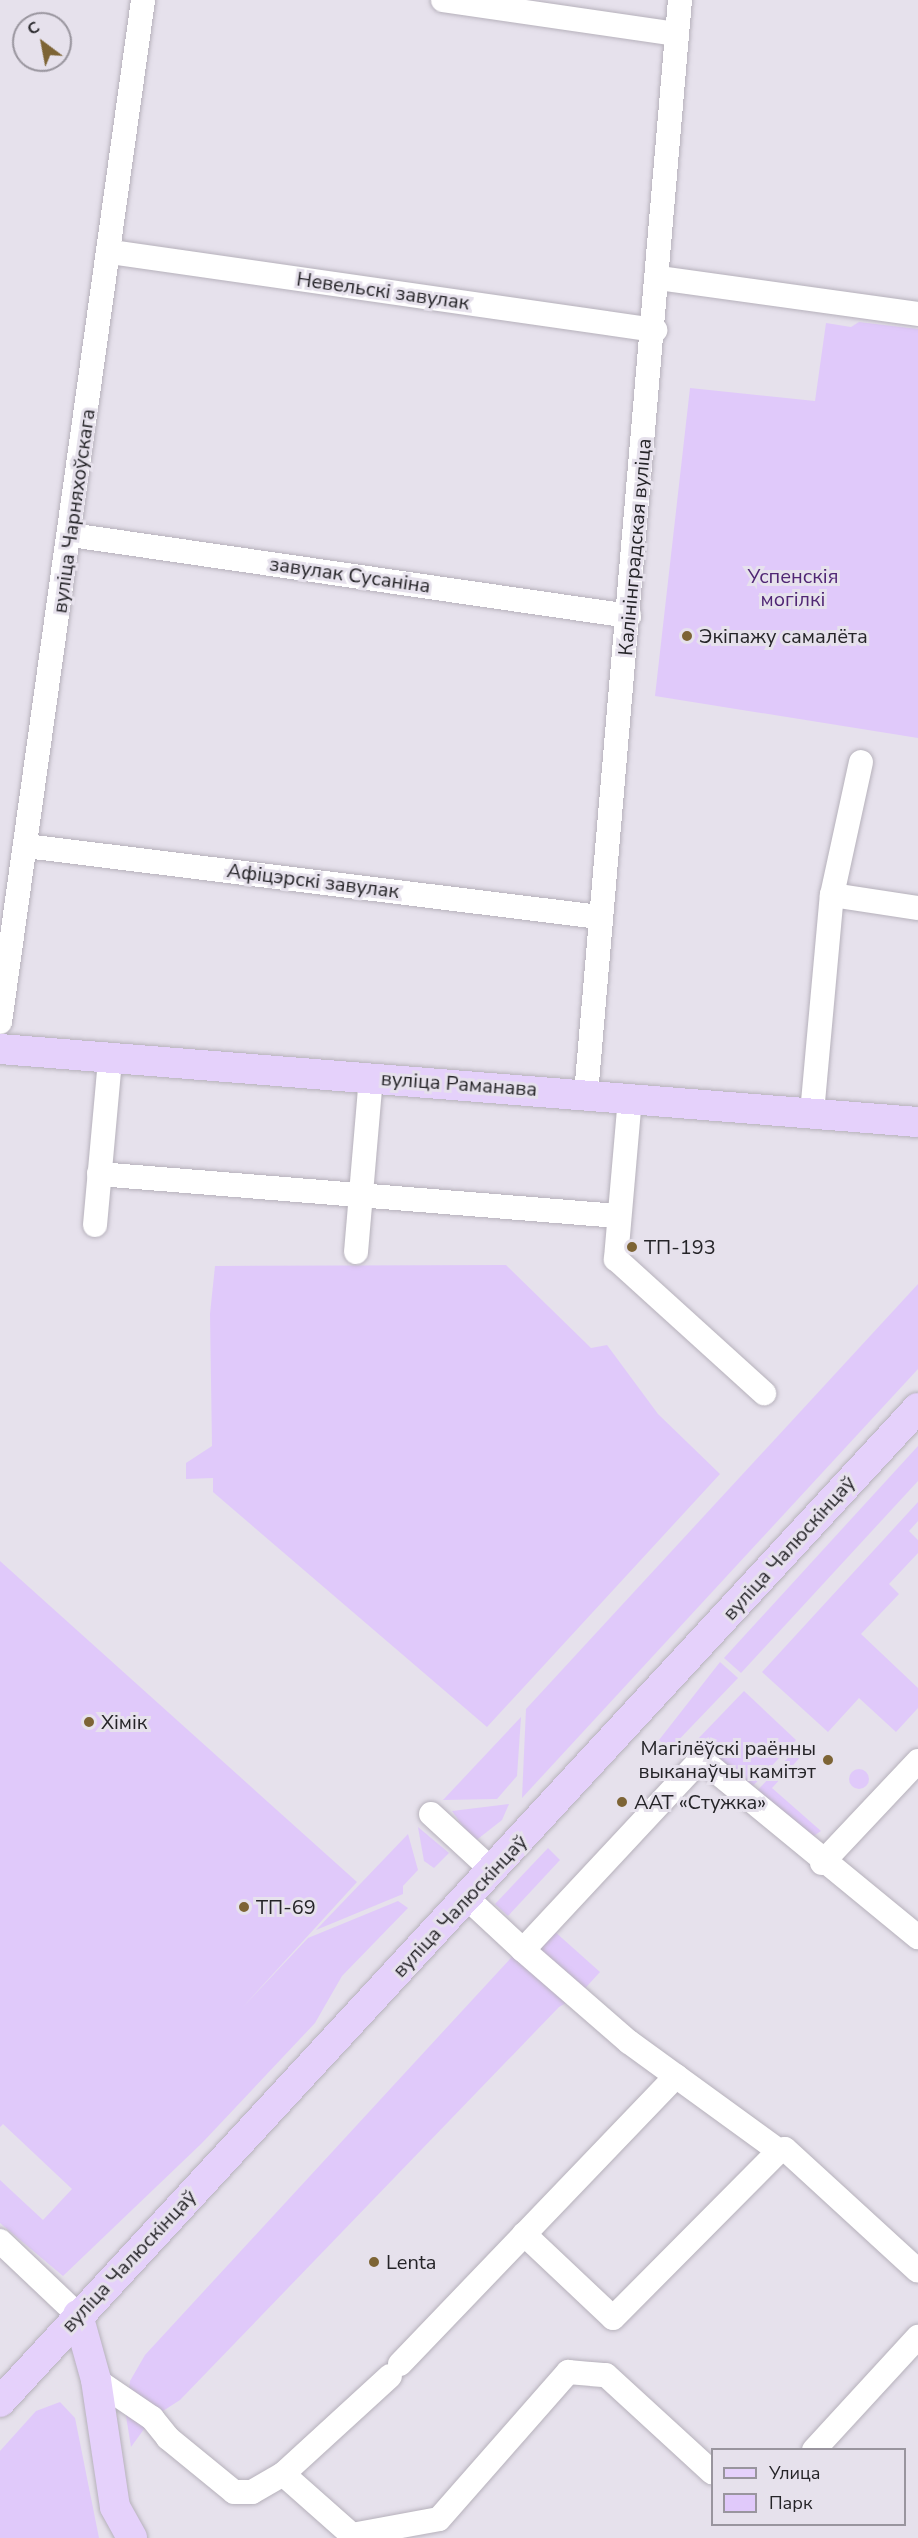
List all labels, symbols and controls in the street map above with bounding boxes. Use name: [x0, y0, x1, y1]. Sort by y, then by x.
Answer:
north arrow: [12, 12, 72, 72]
text: С: [23, 16, 44, 41]
street label: Невельскі завулак: [295, 267, 471, 315]
street label: вуліца Чарняхоўскага: [48, 407, 100, 615]
street label: Калінінградская вуліца: [614, 437, 656, 657]
street label: завулак Сусаніна: [268, 552, 432, 598]
park label: Успенскія могілкі: [748, 565, 838, 612]
place label: Экіпажу самалёта: [699, 624, 868, 648]
marker: Экіпажу самалёта: [680, 629, 694, 643]
street label: Афіцэрскі завулак: [226, 859, 400, 903]
street label: вуліца Раманава: [380, 1067, 538, 1101]
place label: ТП-193: [644, 1235, 716, 1259]
marker: ТП-193: [625, 1240, 639, 1254]
street label: вуліца Чалюскінцаў: [718, 1471, 860, 1625]
place label: Хімік: [101, 1710, 147, 1734]
marker: Хімік: [82, 1715, 96, 1729]
place label: Магілёўскі раённы выканаўчы камітэт: [639, 1736, 816, 1783]
marker: Магілёўскі раённы выканаўчы камітэт: [821, 1753, 835, 1767]
place label: ААТ «Стужка»: [634, 1790, 766, 1814]
marker: ААТ «Стужка»: [615, 1795, 629, 1809]
street label: вуліца Чалюскінцаў: [388, 1830, 532, 1982]
place label: ТП-69: [256, 1895, 316, 1919]
marker: ТП-69: [237, 1900, 251, 1914]
street label: вуліца Чалюскінцаў: [57, 2185, 201, 2337]
place label: Lenta: [386, 2250, 436, 2274]
marker: Lenta: [367, 2255, 381, 2269]
legend: [711, 2448, 906, 2526]
text: Улица: [769, 2461, 820, 2485]
text: Парк: [769, 2491, 812, 2515]

